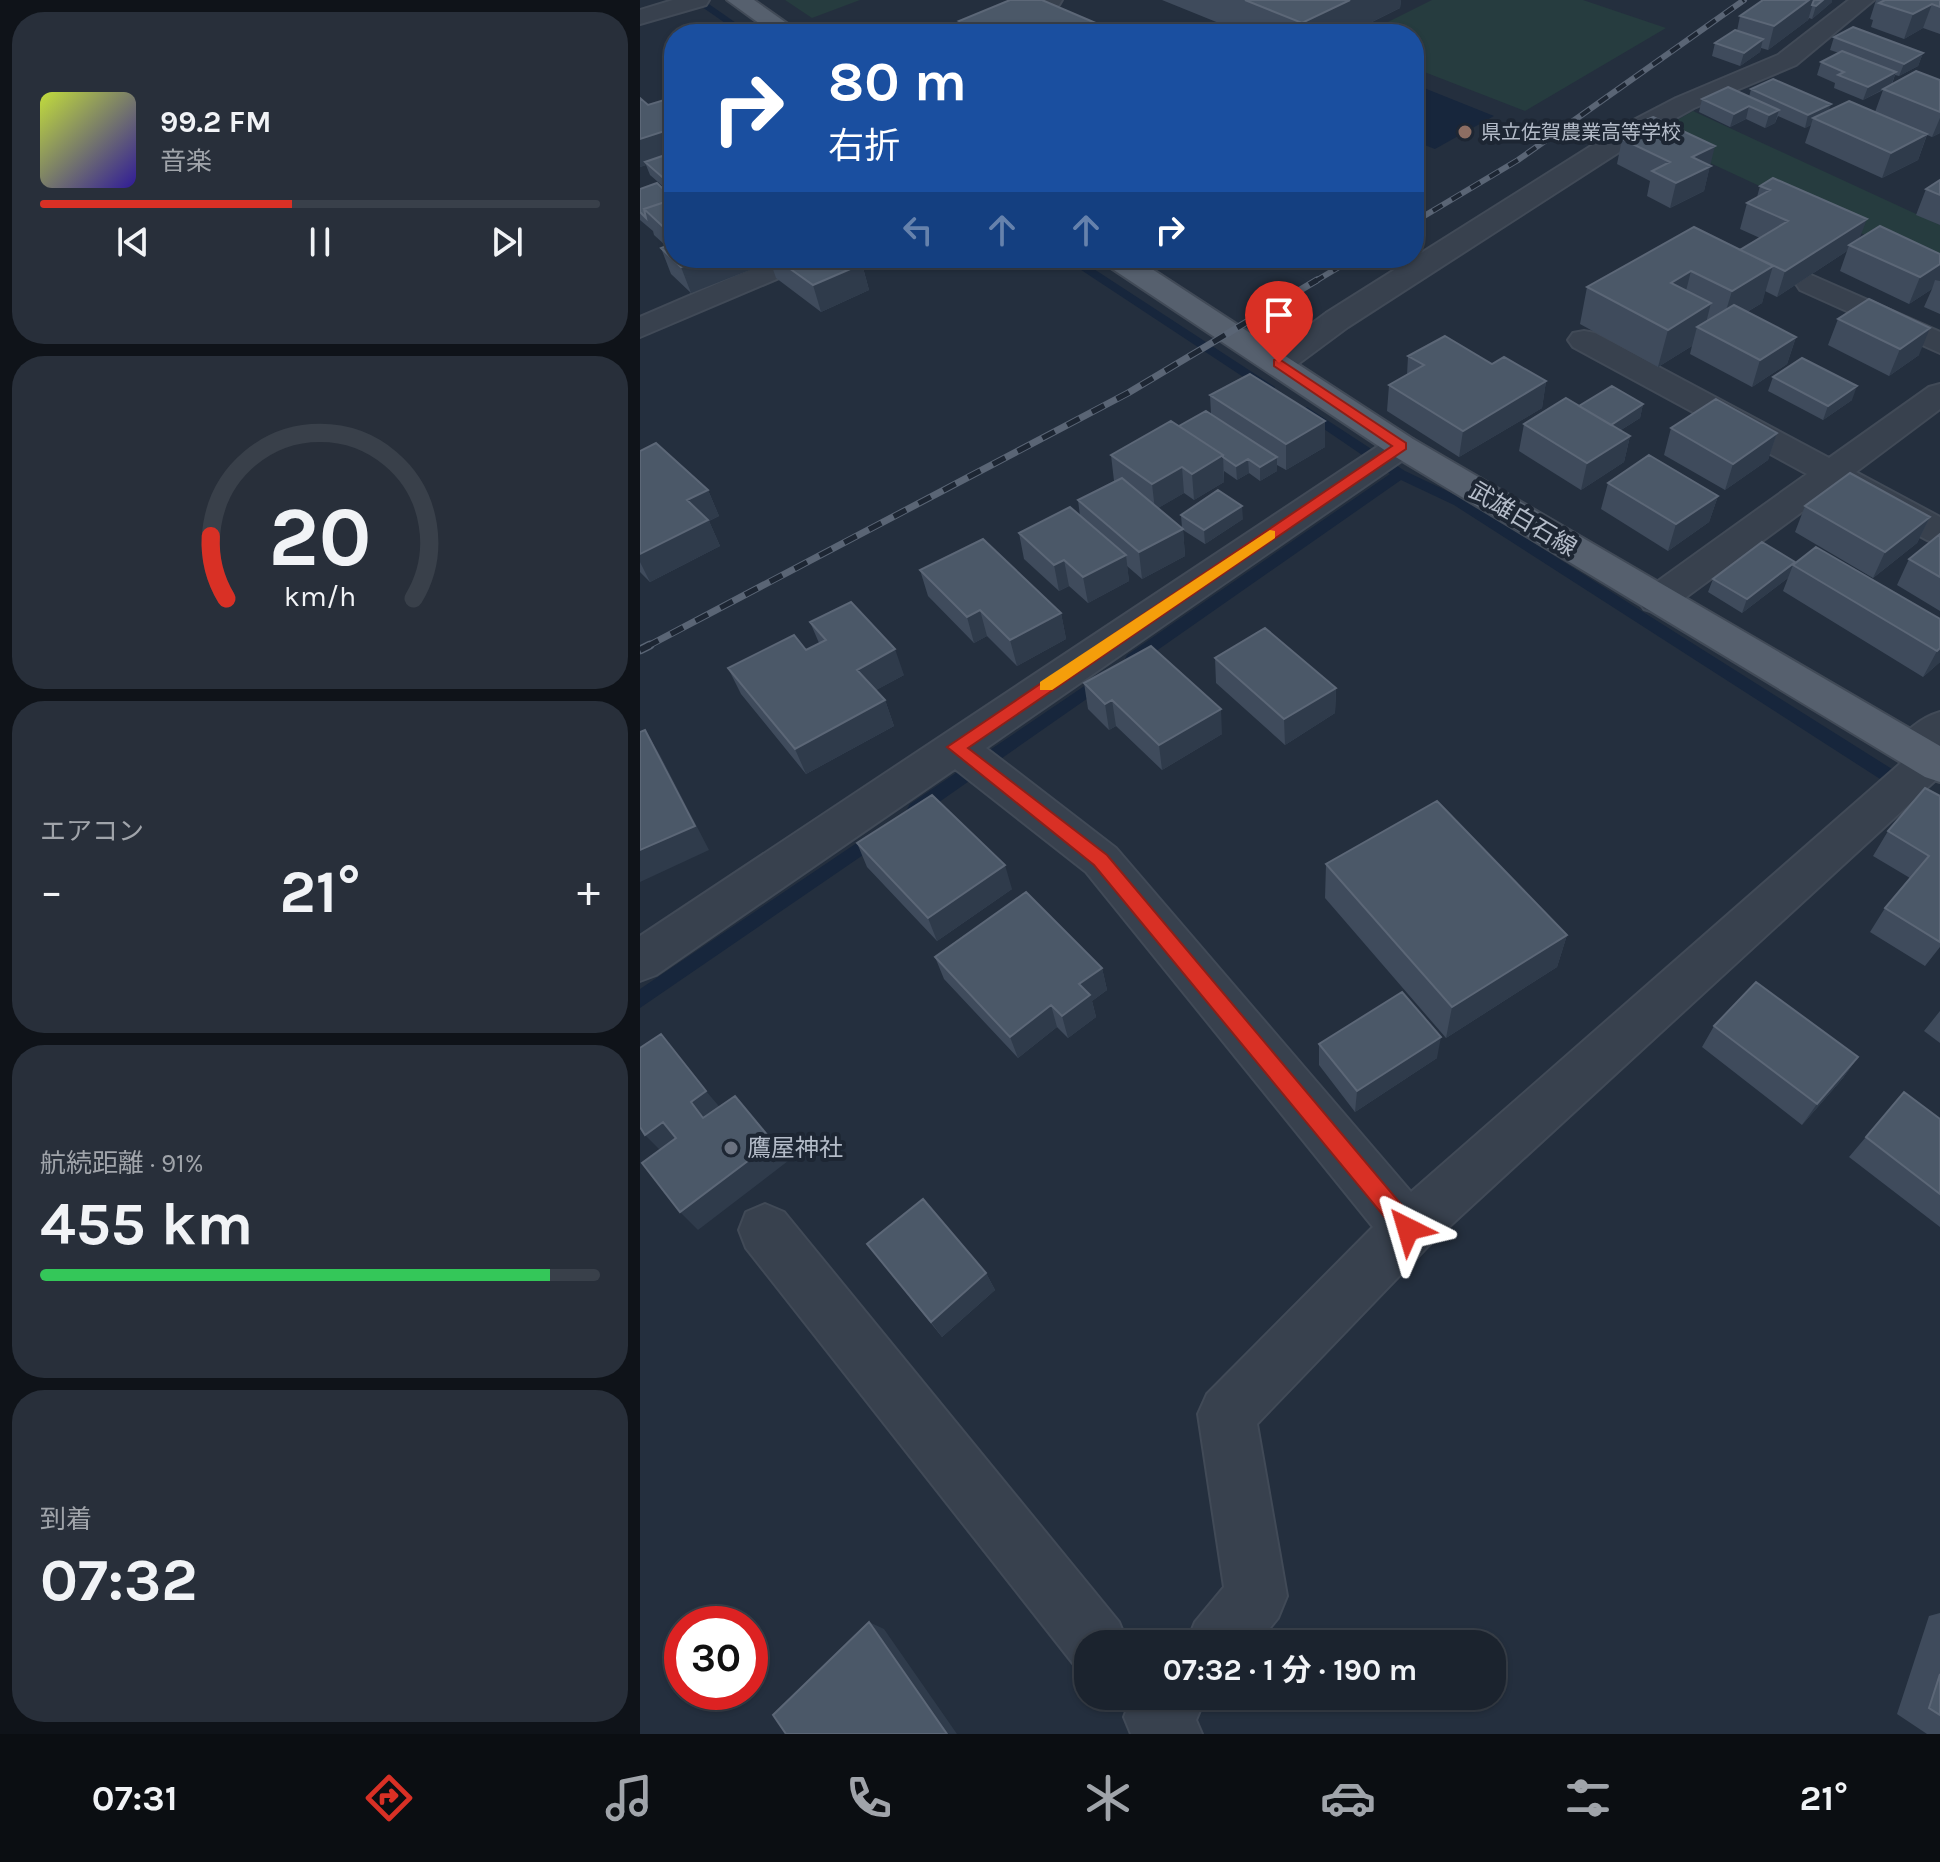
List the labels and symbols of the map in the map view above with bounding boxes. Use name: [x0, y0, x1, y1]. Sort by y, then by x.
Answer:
place label: 県立佐賀農業高等学校: [1481, 121, 1681, 144]
marker: 県立佐賀農業高等学校: [1456, 123, 1474, 141]
pin: [1245, 281, 1313, 363]
street label: 武雄白石線: [1464, 476, 1582, 562]
place label: 鷹屋神社: [747, 1134, 843, 1162]
marker: 鷹屋神社: [722, 1139, 740, 1157]
position arrow: [1366, 1187, 1450, 1271]
speed limit sign: 30: [664, 1606, 768, 1710]

